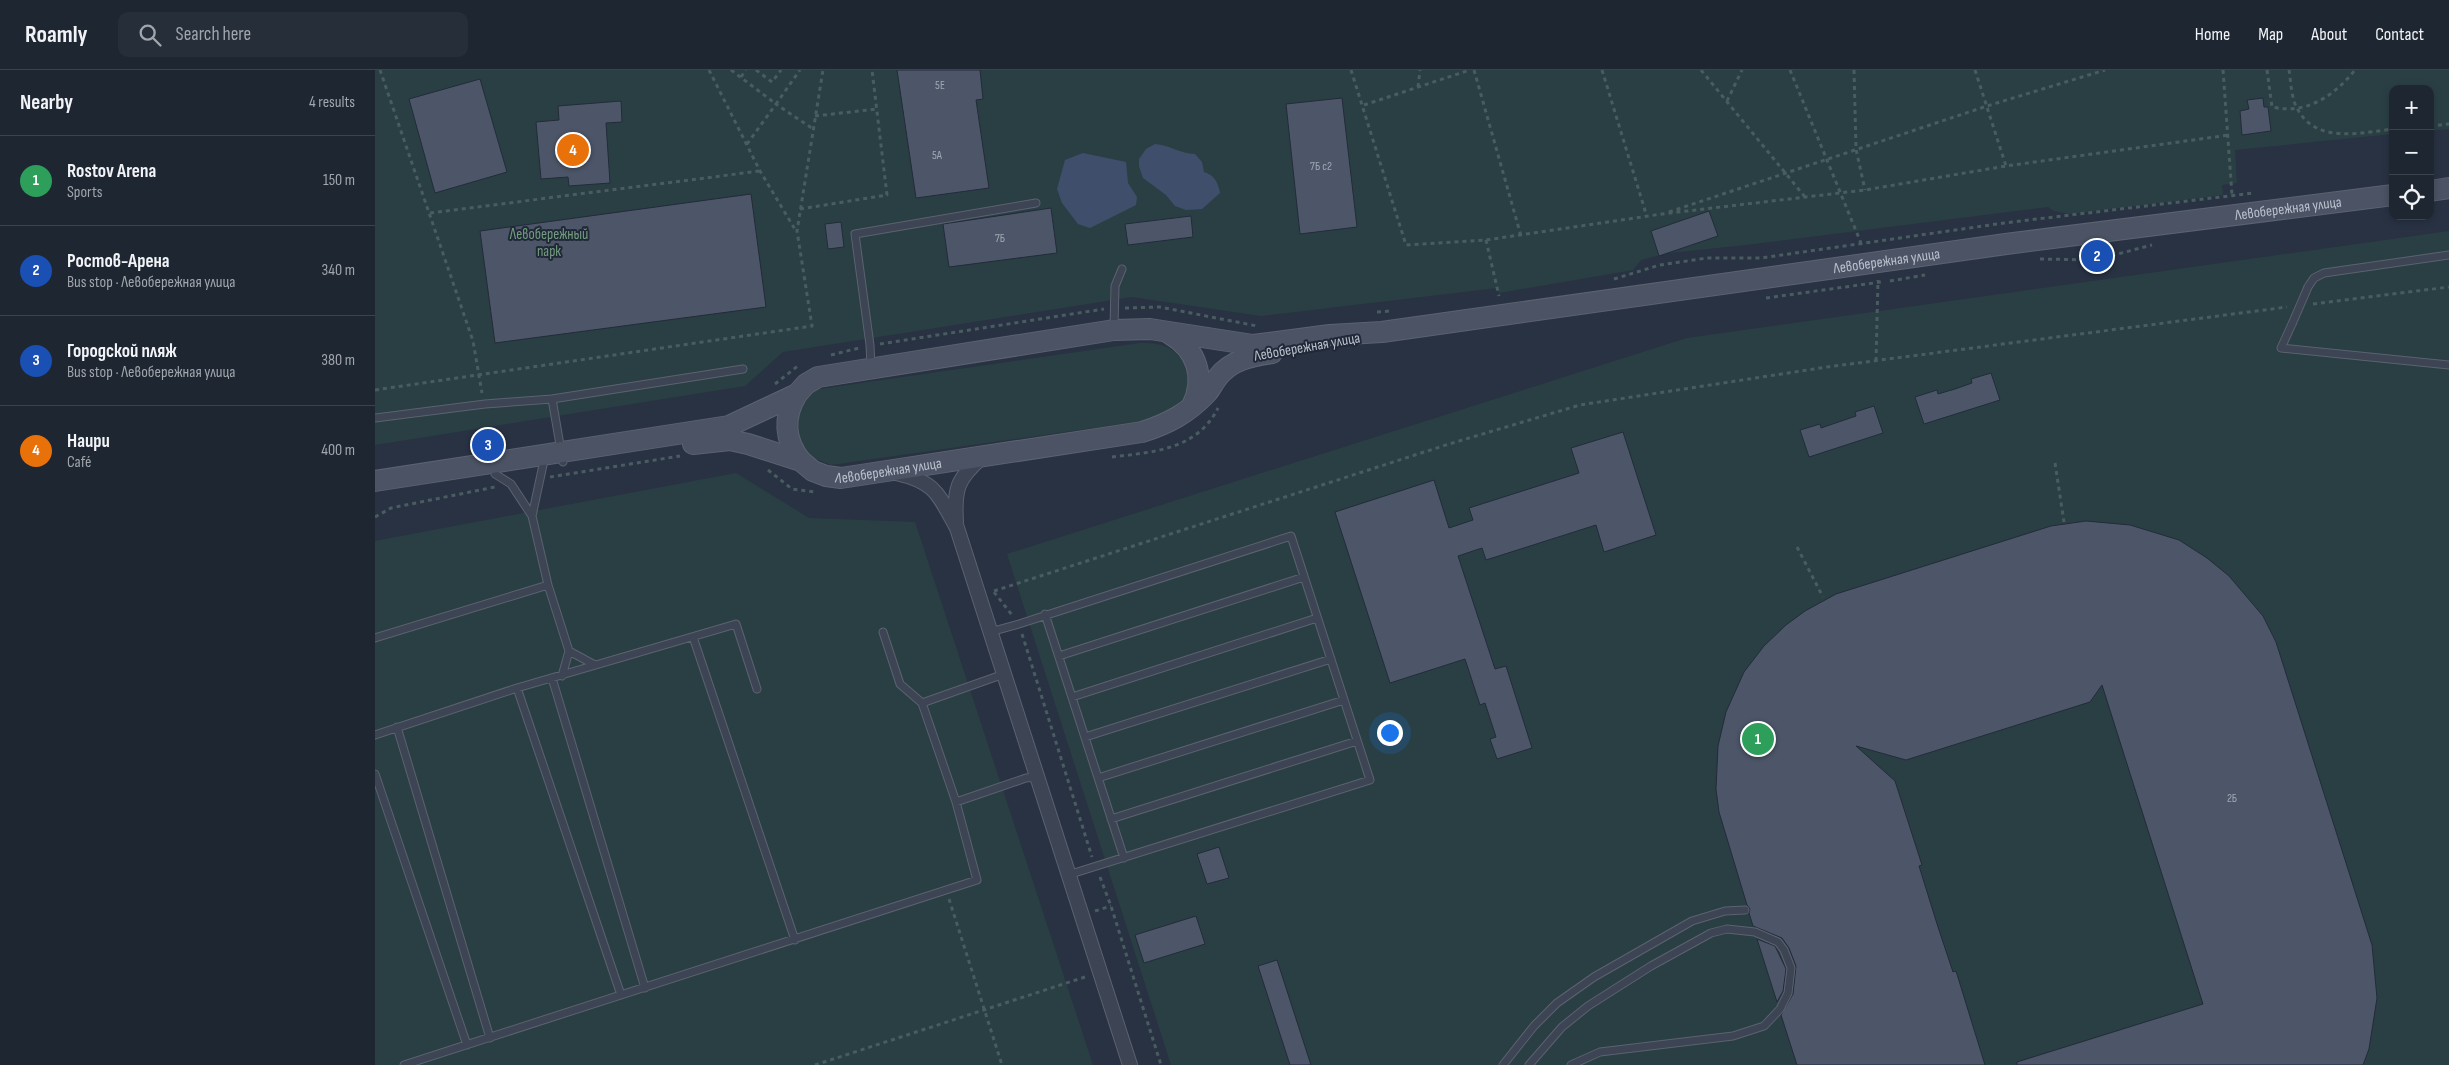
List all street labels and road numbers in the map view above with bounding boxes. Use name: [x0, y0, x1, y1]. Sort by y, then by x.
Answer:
street label: Левобережная улица: [2233, 192, 2343, 225]
street label: Левобережная улица: [1831, 244, 1941, 278]
street label: Левобережная улица: [1252, 328, 1362, 366]
street label: Левобережная улица: [833, 453, 943, 488]

